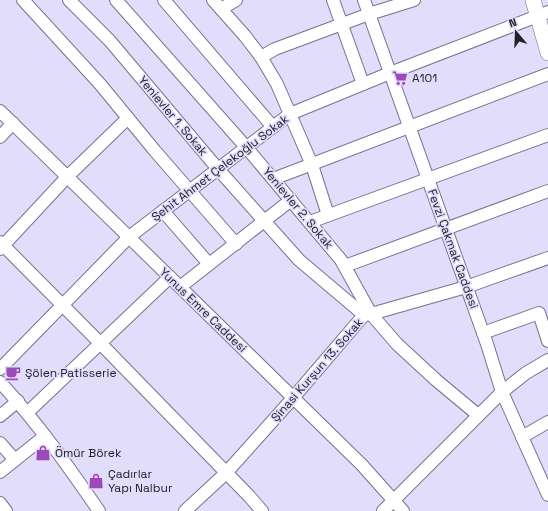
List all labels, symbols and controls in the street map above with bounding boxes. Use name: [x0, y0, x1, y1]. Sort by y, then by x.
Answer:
north arrow: [496, 12, 536, 52]
text: N: [507, 15, 519, 30]
supermarket icon: A101: [391, 69, 409, 87]
place label: A101: [412, 70, 437, 86]
street label: Yenievler 1. Sokak: [135, 73, 212, 160]
street label: Şehit Ahmet Çelekoğlu Sokak: [148, 111, 292, 225]
street label: Yenievler 2. Sokak: [259, 164, 337, 253]
street label: Fevzi Çakmak Caddesi: [424, 187, 482, 311]
street label: Yunus Emre Caddesi: [156, 264, 250, 356]
street label: Şinasi Kurşun 13. Sokak: [268, 314, 367, 425]
cafe icon: Şölen Patisserie: [4, 364, 22, 382]
place label: Şölen Patisserie: [25, 365, 117, 381]
shop icon: Ömür Börek: [34, 444, 52, 462]
place label: Ömür Börek: [55, 445, 122, 461]
place label: Çadırlar Yapı Nalbur: [108, 466, 173, 496]
shop icon: Çadırlar Yapı Nalbur: [87, 472, 105, 490]

